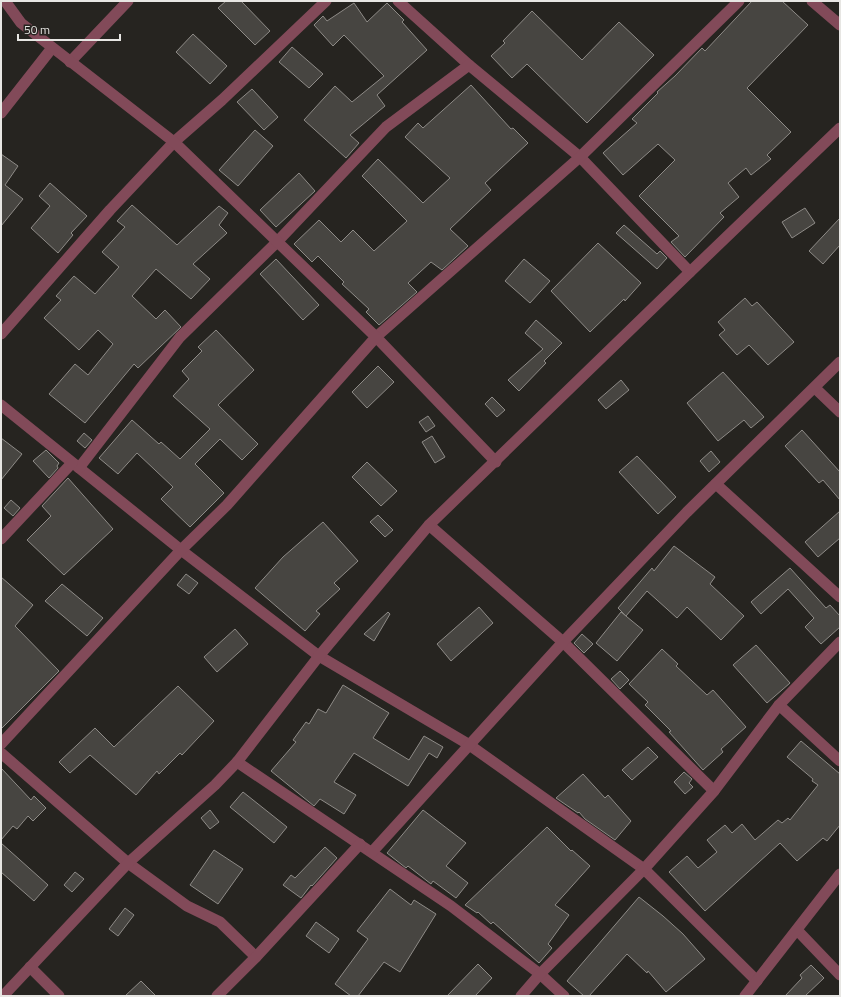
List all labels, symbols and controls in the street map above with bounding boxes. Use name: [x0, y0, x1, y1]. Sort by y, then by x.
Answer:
scale bar: [18, 16, 120, 42]
text: 50 m: [24, 20, 50, 39]

